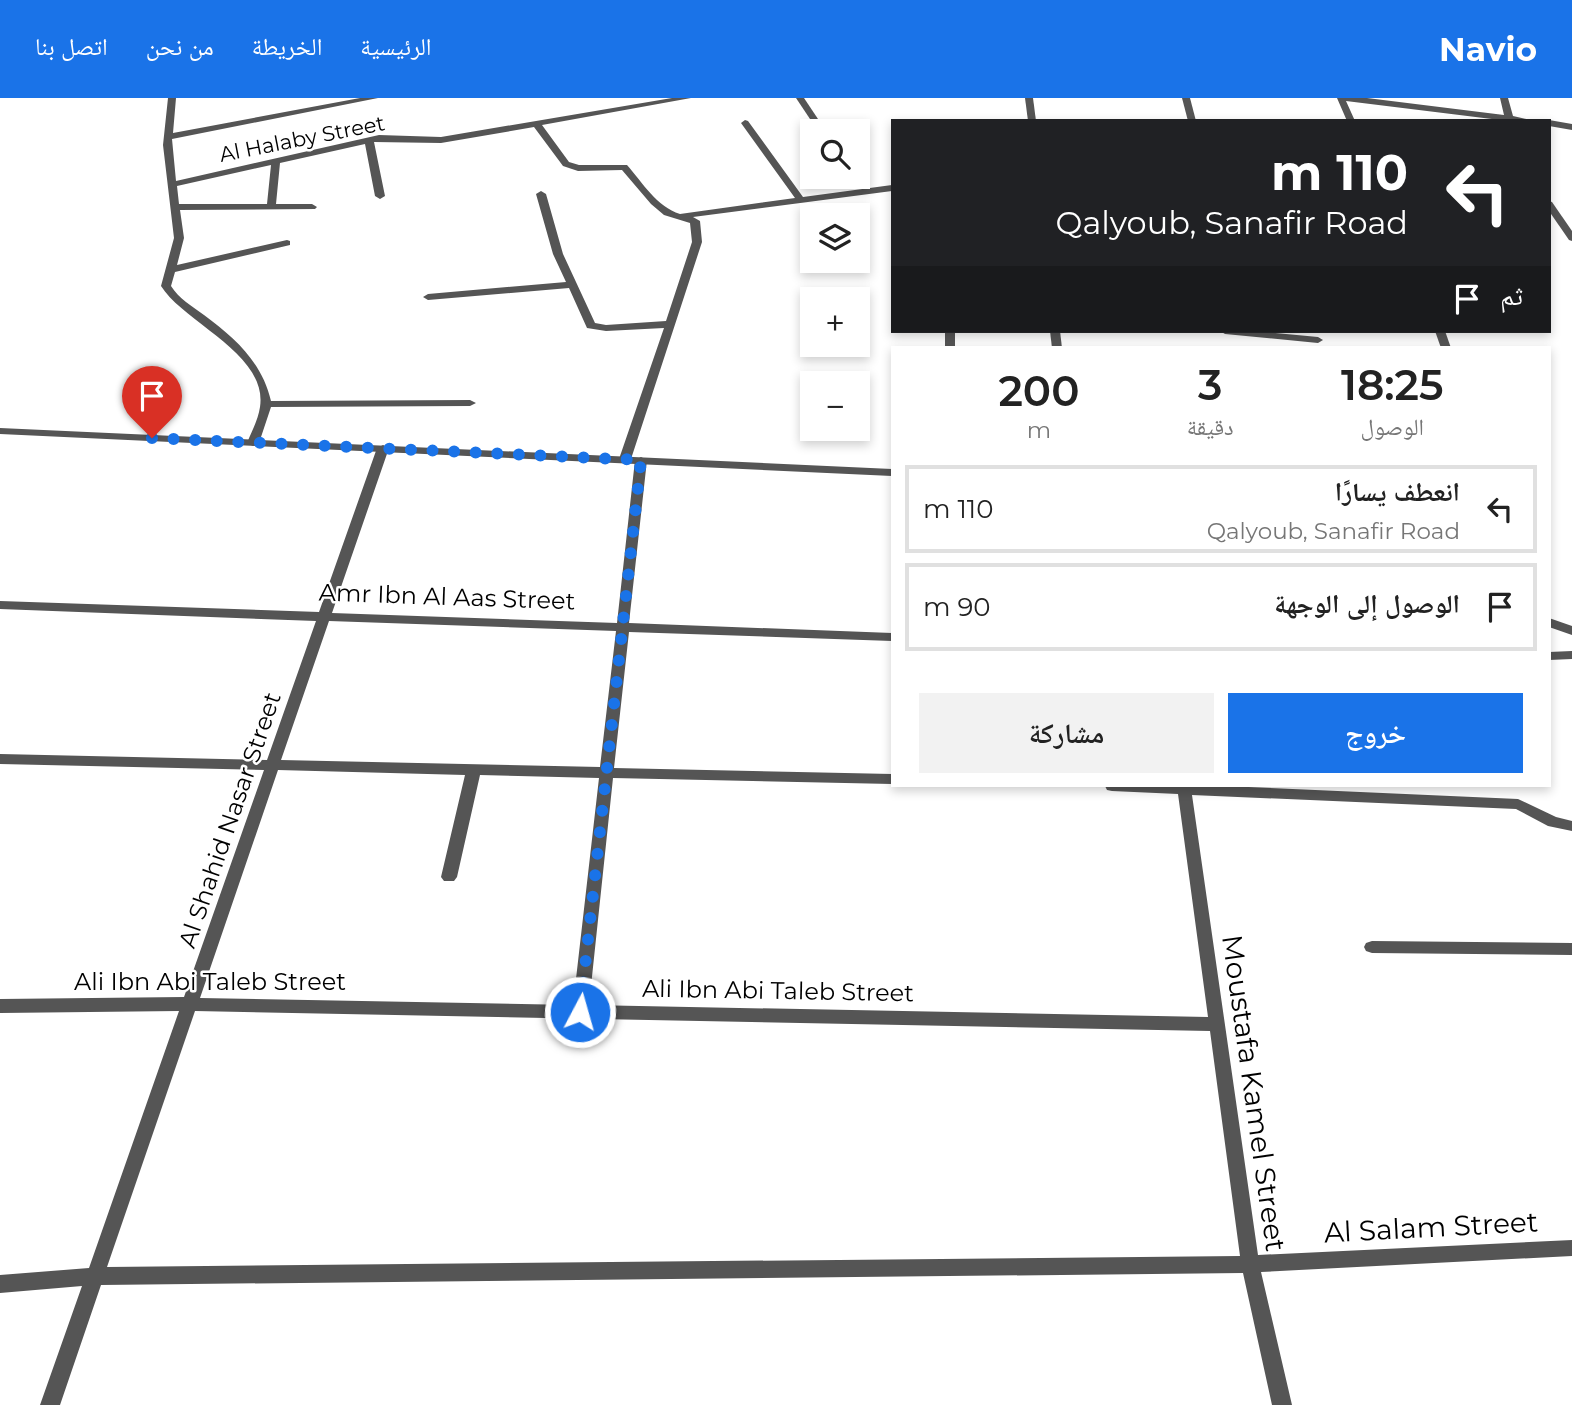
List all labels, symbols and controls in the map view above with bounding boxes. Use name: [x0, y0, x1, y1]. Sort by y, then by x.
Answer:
text: Navio: [1439, 29, 1537, 69]
text: اتصل بنا: [35, 32, 108, 61]
text: من نحن: [146, 32, 214, 61]
text: الخريطة: [252, 32, 322, 61]
text: الرئيسية: [360, 32, 431, 61]
street label: Al Halaby Street: [217, 110, 387, 167]
map controls: [800, 119, 870, 441]
button: search: [800, 119, 870, 189]
text: 110 m: [1271, 143, 1408, 202]
icon: left: [1432, 147, 1523, 238]
button: layers: [800, 203, 870, 273]
text: Qalyoub, Sanafir Road: [1056, 203, 1408, 242]
icon: arrive: [1448, 280, 1486, 318]
text: ثم: [1500, 280, 1523, 312]
button: +: [800, 287, 870, 357]
text: 3: [1198, 359, 1222, 411]
text: 18:25: [1341, 359, 1444, 411]
text: 200: [998, 365, 1079, 417]
pin: [122, 366, 182, 438]
button: −: [800, 371, 870, 441]
icon: arrive: [133, 377, 171, 415]
text: دقيقة: [1187, 413, 1234, 441]
text: الوصول: [1360, 413, 1424, 441]
text: m: [1027, 416, 1051, 444]
text: انعطف يسارًا: [1335, 476, 1460, 508]
icon: left: [1481, 490, 1519, 528]
text: 110 m: [923, 493, 993, 525]
text: Qalyoub, Sanafir Road: [1207, 517, 1460, 545]
street label: Amr Ibn Al Aas Street: [318, 578, 576, 615]
text: الوصول إلى الوجهة: [1274, 588, 1460, 620]
icon: arrive: [1481, 588, 1519, 626]
text: 90 m: [923, 591, 990, 623]
street label: Al Shahid Nasar Street: [172, 688, 287, 951]
button: مشاركة: [919, 693, 1214, 773]
button: خروج: [1228, 693, 1523, 773]
street label: Moustafa Kamel Street: [1215, 933, 1293, 1253]
street label: Ali Ibn Abi Taleb Street: [74, 967, 346, 996]
street label: Ali Ibn Abi Taleb Street: [642, 974, 914, 1007]
position arrow: [543, 975, 617, 1049]
street label: Al Salam Street: [1323, 1204, 1539, 1250]

